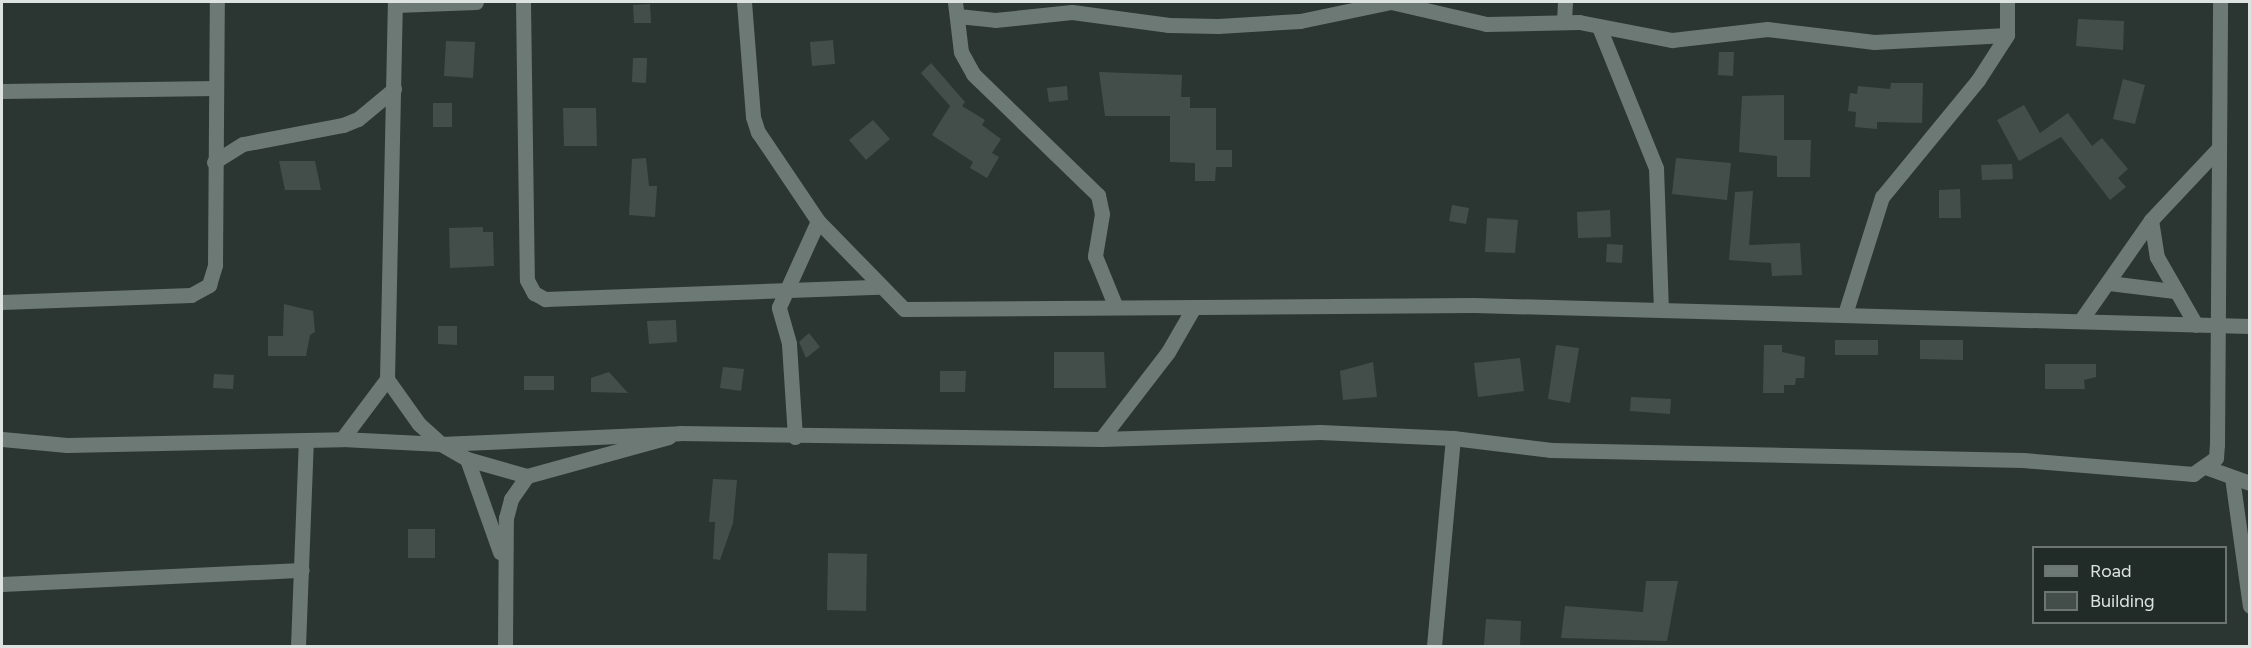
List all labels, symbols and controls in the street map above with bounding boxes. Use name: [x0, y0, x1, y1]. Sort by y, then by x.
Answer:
legend: [2032, 546, 2227, 624]
text: Road: [2090, 560, 2131, 582]
text: Building: [2090, 590, 2155, 612]

